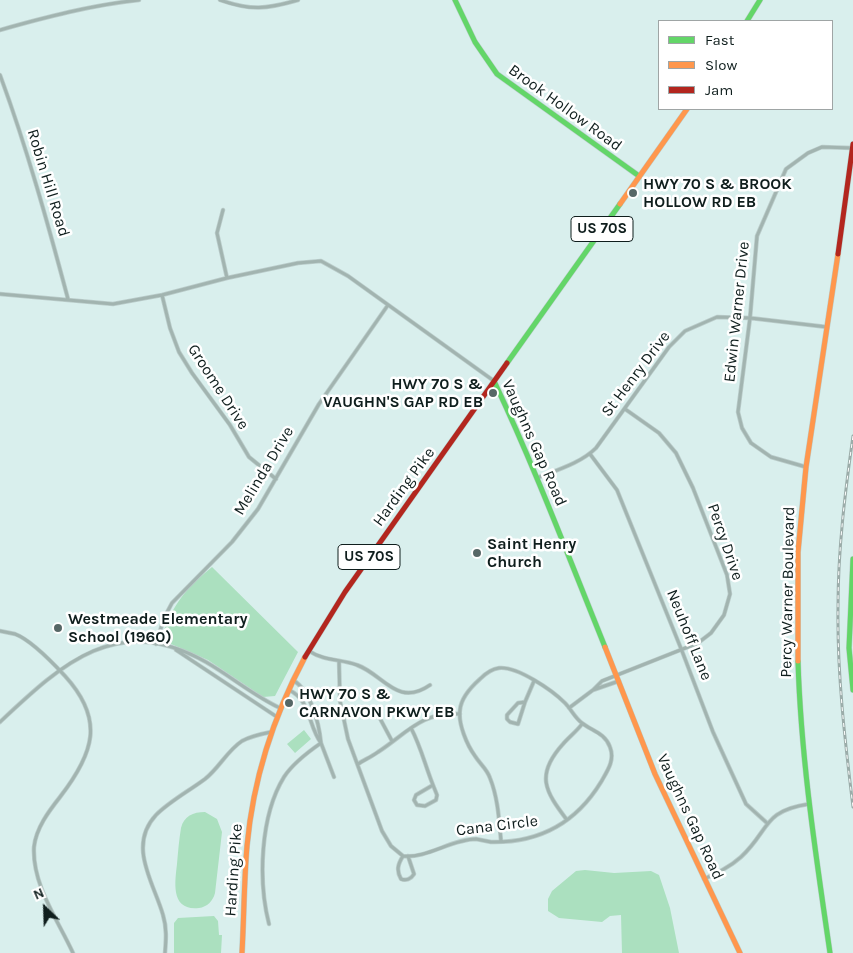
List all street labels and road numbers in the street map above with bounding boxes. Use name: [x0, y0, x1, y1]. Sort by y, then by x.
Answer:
street label: Brook Hollow Road: [505, 60, 625, 156]
street label: Robin Hill Road: [23, 127, 73, 239]
road number: US 70S: [571, 216, 633, 242]
street label: Edwin Warner Drive: [720, 241, 754, 383]
street label: St Henry Drive: [598, 327, 674, 421]
street label: Groome Drive: [183, 341, 253, 433]
street label: Vaughns Gap Road: [497, 377, 571, 509]
street label: Melinda Drive: [230, 423, 298, 519]
street label: Harding Pike: [369, 444, 439, 530]
street label: Percy Drive: [703, 501, 747, 583]
street label: Percy Warner Boulevard: [777, 506, 799, 678]
road number: US 70S: [338, 544, 400, 570]
street label: Neuhoff Lane: [662, 587, 716, 683]
street label: Vaughns Gap Road: [652, 751, 728, 883]
street label: Cana Circle: [455, 811, 539, 841]
street label: Harding Pike: [221, 823, 247, 917]

